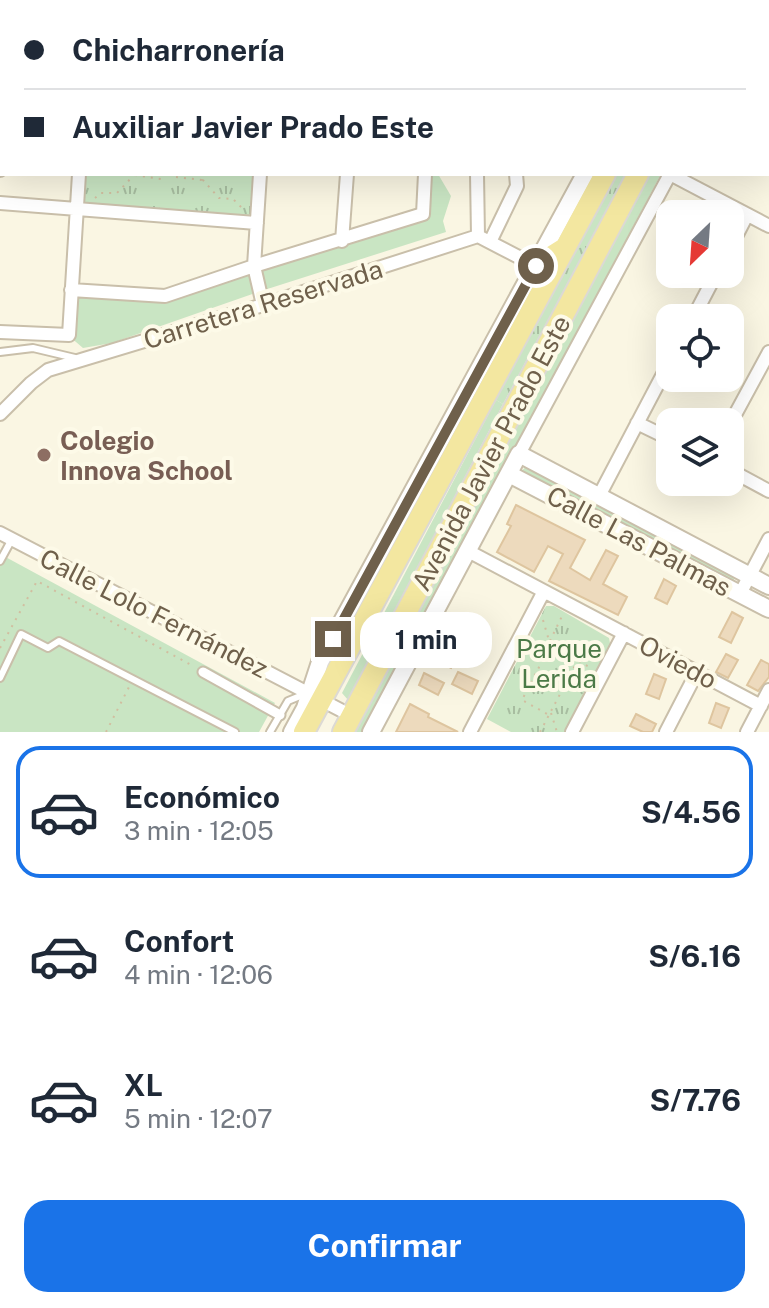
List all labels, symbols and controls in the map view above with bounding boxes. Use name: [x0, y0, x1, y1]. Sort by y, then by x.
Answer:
text: Chicharronería: [72, 32, 285, 68]
text: Auxiliar Javier Prado Este: [72, 109, 434, 145]
north arrow: [656, 200, 744, 288]
map controls: [656, 200, 744, 496]
route start: [518, 248, 554, 284]
street label: Carretera Reservada: [140, 253, 386, 355]
button: locate: [656, 304, 744, 392]
street label: Avenida Javier Prado Este: [405, 310, 577, 596]
button: layers: [656, 408, 744, 496]
place label: Colegio Innova School: [60, 425, 233, 486]
marker: Colegio Innova School: [35, 446, 53, 464]
street label: Calle Las Palmas: [542, 479, 736, 603]
street label: Calle Lolo Fernández: [35, 542, 273, 684]
callout: 1 min: [361, 611, 493, 667]
route end: [315, 621, 351, 657]
text: 1 min: [395, 624, 457, 655]
street label: Oviedo: [634, 629, 722, 695]
park label: Parque Lerida: [516, 633, 602, 694]
icon: car: [28, 776, 100, 848]
text: Económico: [124, 779, 280, 815]
text: S/4.56: [641, 794, 741, 830]
text: 3 min · 12:05: [124, 815, 274, 846]
icon: car: [28, 920, 100, 992]
text: Confort: [124, 923, 234, 959]
text: S/6.16: [648, 938, 741, 974]
text: 4 min · 12:06: [124, 959, 273, 990]
icon: car: [28, 1064, 100, 1136]
text: XL: [124, 1067, 163, 1103]
text: S/7.76: [649, 1082, 741, 1118]
text: 5 min · 12:07: [124, 1103, 273, 1134]
button: Confirmar: [24, 1200, 745, 1292]

